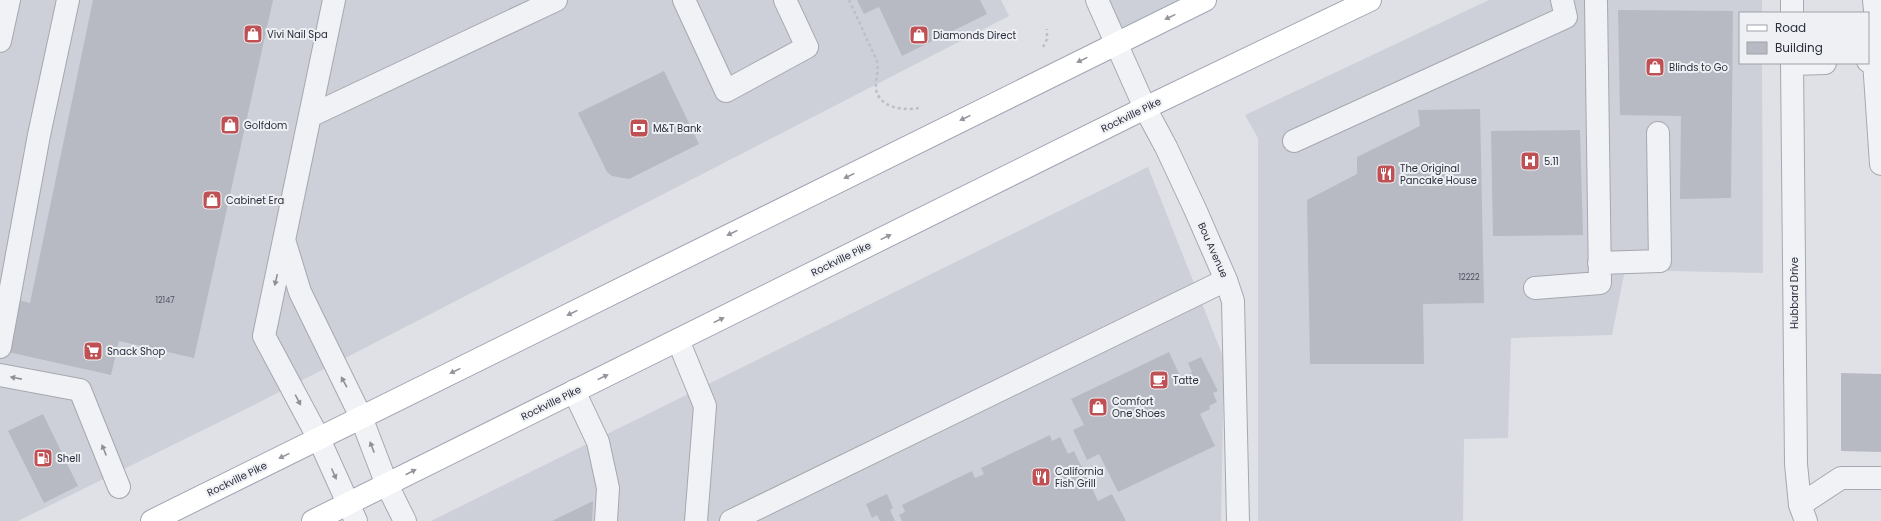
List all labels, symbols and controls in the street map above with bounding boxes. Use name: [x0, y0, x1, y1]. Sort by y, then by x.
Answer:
legend: [1739, 12, 1869, 64]
one-way arrow: [1164, 14, 1175, 20]
text: Road: [1775, 19, 1806, 36]
shop icon: Vivi Nail Spa: [242, 23, 264, 45]
shop icon: Diamonds Direct: [908, 24, 930, 46]
place label: Vivi Nail Spa: [267, 27, 328, 42]
place label: Diamonds Direct: [933, 28, 1017, 43]
text: Building: [1775, 39, 1823, 56]
shop icon: Blinds to Go: [1644, 56, 1666, 78]
one-way arrow: [1076, 57, 1087, 63]
place label: Blinds to Go: [1669, 60, 1728, 75]
street label: Rockville Pike: [1098, 94, 1164, 136]
shop icon: Golfdom: [219, 114, 241, 136]
one-way arrow: [959, 115, 971, 121]
bank icon: M&T Bank: [628, 117, 650, 139]
place label: Golfdom: [244, 118, 287, 133]
place label: M&T Bank: [653, 121, 702, 136]
hospital icon: 5.11: [1519, 150, 1541, 172]
place label: 5.11: [1544, 154, 1559, 169]
place label: The Original Pancake House: [1400, 161, 1477, 188]
restaurant icon: The Original Pancake House: [1375, 163, 1397, 185]
one-way arrow: [843, 173, 854, 179]
shop icon: Cabinet Era: [201, 189, 223, 211]
place label: Cabinet Era: [226, 193, 284, 208]
street label: Bou Avenue: [1194, 220, 1232, 280]
one-way arrow: [726, 230, 738, 237]
one-way arrow: [880, 234, 891, 240]
street label: Rockville Pike: [808, 238, 874, 280]
street label: Hubbard Drive: [1787, 257, 1802, 329]
house number: 12222: [1459, 272, 1480, 283]
one-way arrow: [272, 274, 278, 286]
house number: 12147: [155, 295, 175, 306]
one-way arrow: [566, 310, 577, 316]
one-way arrow: [713, 316, 725, 323]
supermarket icon: Snack Shop: [82, 340, 104, 362]
place label: Snack Shop: [107, 344, 166, 359]
one-way arrow: [449, 368, 461, 374]
cafe icon: Tatte: [1148, 369, 1170, 391]
place label: Tatte: [1173, 373, 1199, 388]
one-way arrow: [597, 374, 608, 380]
one-way arrow: [10, 375, 22, 381]
one-way arrow: [341, 376, 348, 388]
street label: Rockville Pike: [518, 382, 584, 424]
one-way arrow: [294, 394, 301, 406]
place label: Comfort One Shoes: [1112, 394, 1165, 421]
shop icon: Comfort One Shoes: [1087, 396, 1109, 418]
one-way arrow: [369, 440, 375, 452]
one-way arrow: [101, 444, 107, 456]
fuel station icon: Shell: [32, 447, 54, 469]
place label: Shell: [57, 451, 80, 466]
one-way arrow: [278, 453, 289, 459]
street label: Rockville Pike: [204, 458, 270, 500]
place label: California Fish Grill: [1055, 464, 1103, 491]
restaurant icon: California Fish Grill: [1030, 466, 1052, 488]
one-way arrow: [332, 469, 338, 481]
one-way arrow: [405, 469, 417, 476]

